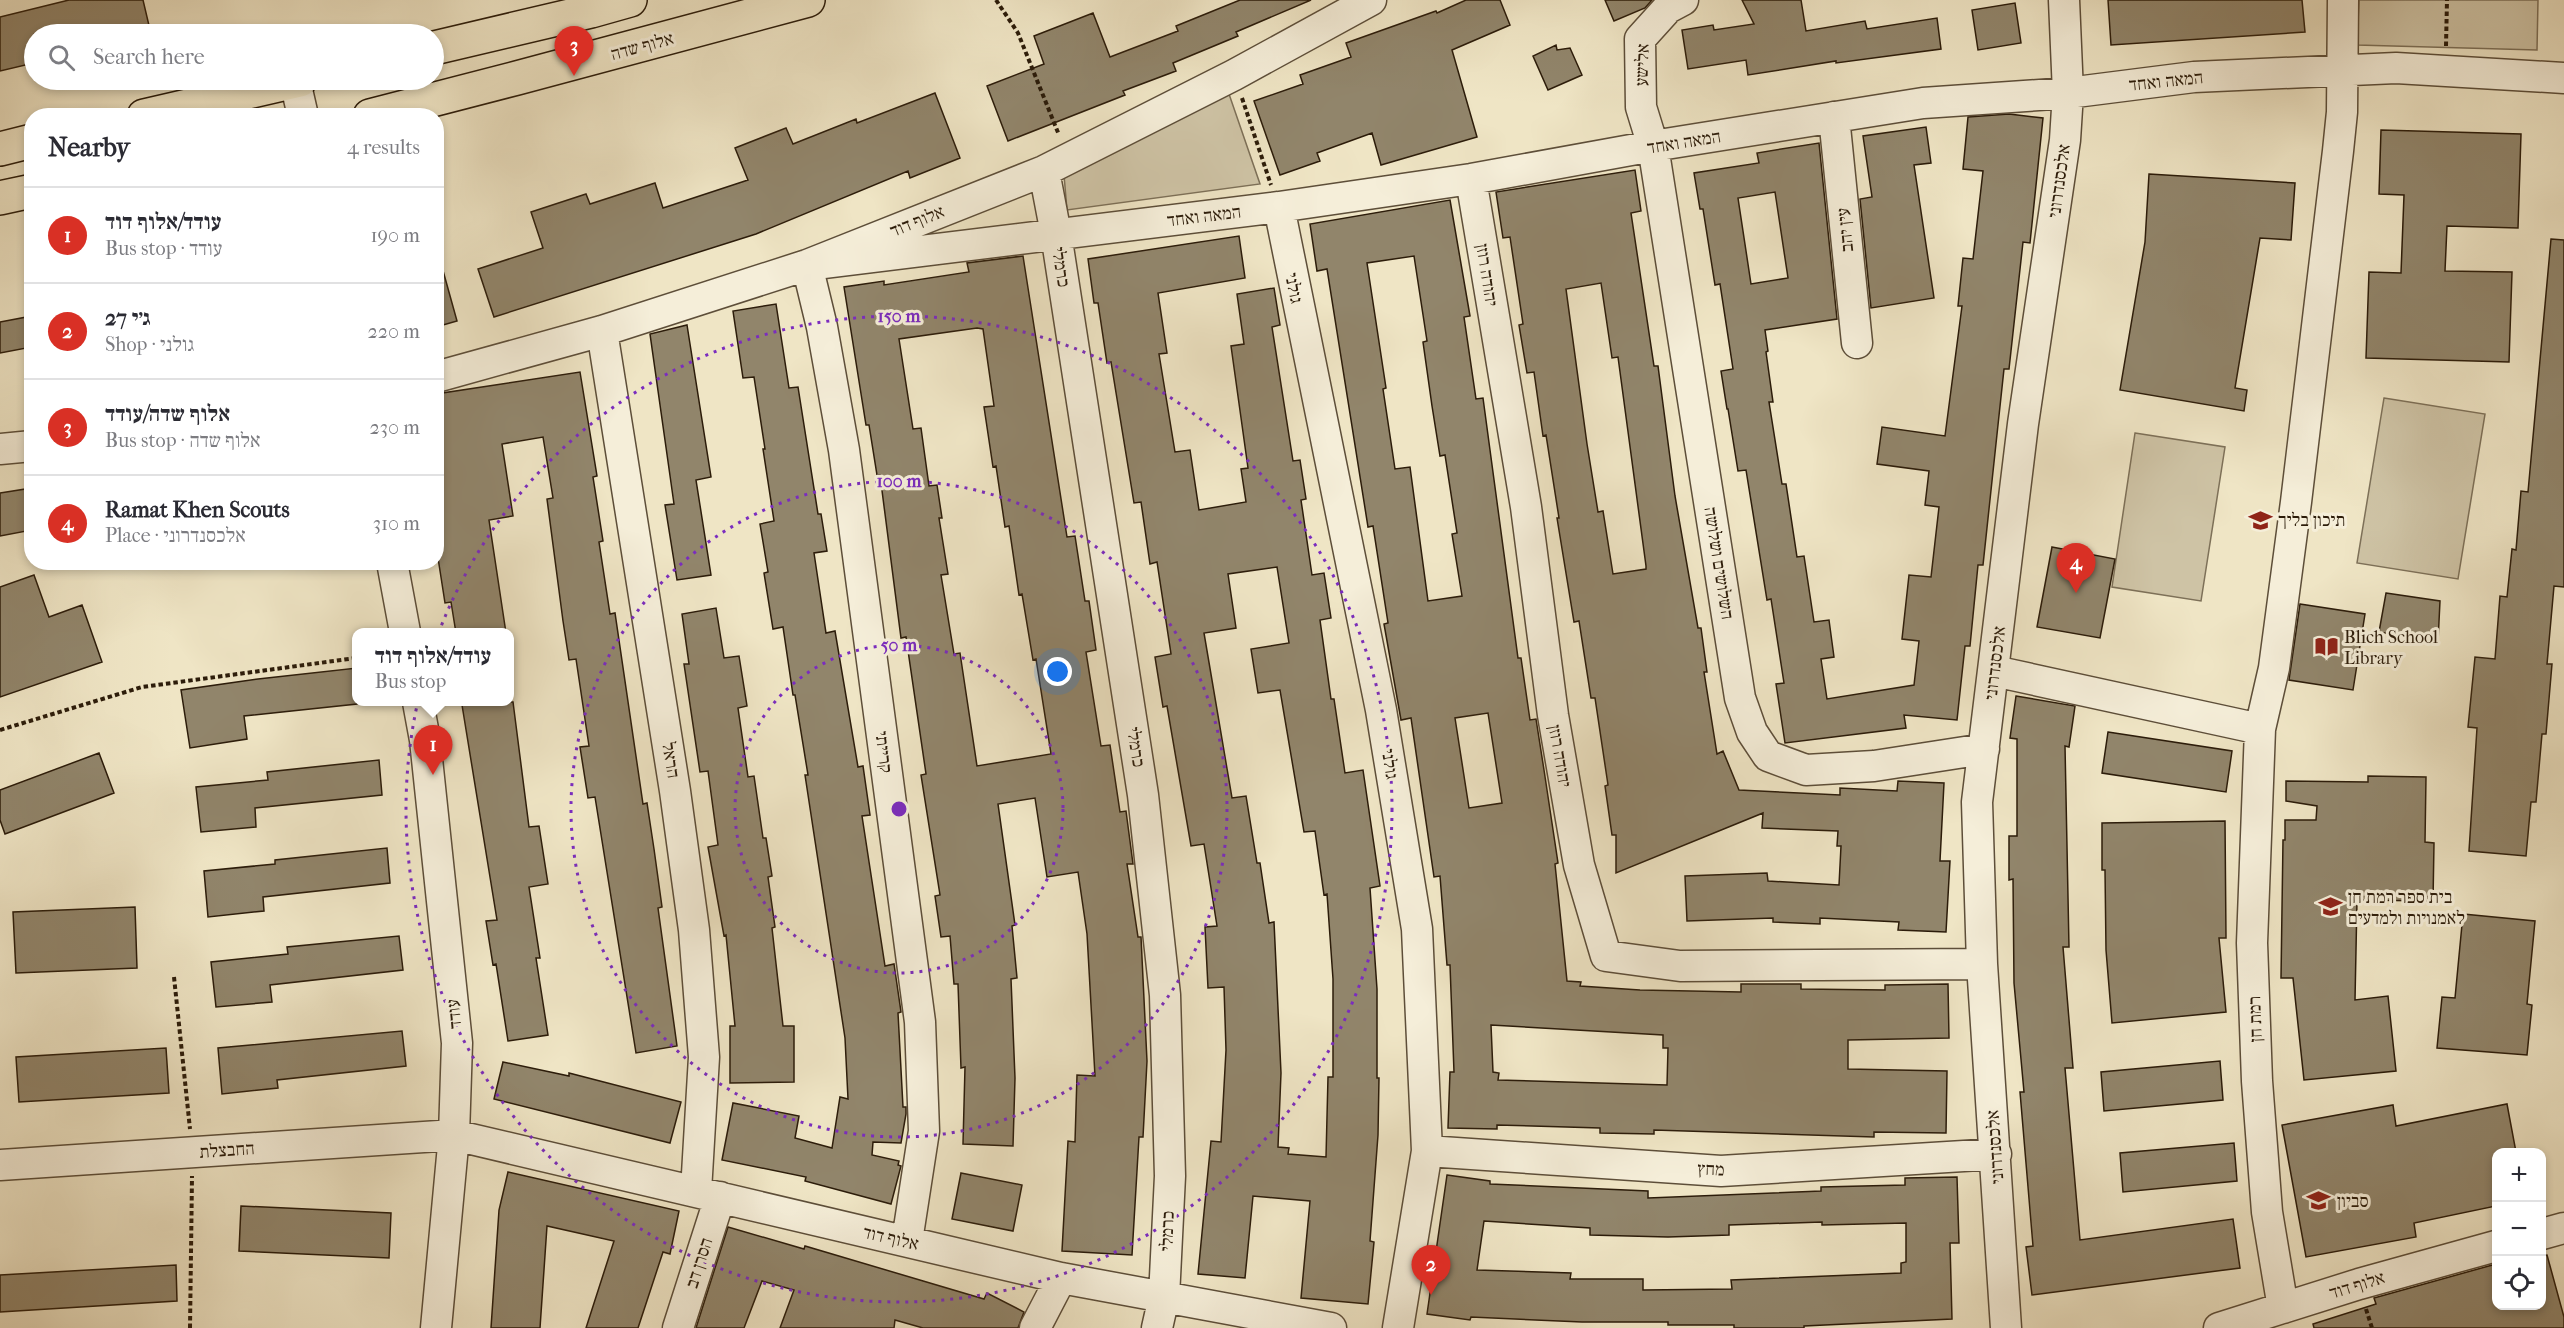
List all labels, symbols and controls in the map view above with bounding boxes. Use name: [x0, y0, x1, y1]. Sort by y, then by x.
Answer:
search box: [24, 24, 444, 90]
pin: 3: [554, 26, 594, 76]
street label: אלוף שדה: [608, 28, 676, 65]
icon: search: [45, 41, 78, 74]
street label: אלישע: [1631, 43, 1654, 87]
text: Search here: [93, 44, 205, 70]
street label: המאה ואחד: [2128, 67, 2204, 96]
street label: המאה ואחד: [1646, 126, 1723, 159]
text: Nearby: [48, 132, 130, 163]
text: 4 results: [347, 136, 420, 159]
street label: אלכסנדרוני: [2044, 143, 2075, 219]
street label: אלוף דוד: [887, 201, 947, 242]
street label: המאה ואחד: [1166, 202, 1242, 231]
street label: עין יהב: [1833, 207, 1858, 253]
text: עודד/אלוף דוד: [105, 209, 221, 235]
text: 1: [64, 224, 71, 247]
text: 190 m: [370, 224, 420, 247]
text: Bus stop · עודד: [105, 237, 222, 260]
street label: יהודה רוזן: [1471, 242, 1502, 308]
street label: כרמלי: [1047, 245, 1074, 289]
street label: גולני: [1280, 271, 1307, 305]
text: ג׳י 27: [105, 305, 151, 331]
text: 150 m: [878, 306, 921, 327]
text: 2: [62, 320, 73, 343]
text: 220 m: [367, 320, 420, 343]
text: Shop · גולני: [105, 333, 194, 356]
text: אלוף שדה/עודד: [105, 401, 230, 427]
text: 3: [63, 416, 72, 439]
text: 230 m: [370, 416, 420, 439]
text: Bus stop · אלוף שדה: [105, 429, 261, 452]
text: 100 m: [876, 471, 923, 492]
text: Ramat Khen Scouts: [105, 497, 290, 523]
street label: השלושים ושלושה: [1699, 505, 1738, 621]
school or university icon: תיכון בליך: [2247, 507, 2273, 533]
place label: תיכון בליך: [2278, 510, 2346, 531]
text: 4: [62, 512, 73, 535]
text: 310 m: [373, 512, 420, 535]
text: Place · אלכסנדרוני: [105, 524, 246, 547]
pin: 4: [2056, 544, 2096, 593]
street label: אלכסנדרוני: [1981, 625, 2010, 701]
place label: Blich School Library: [2344, 627, 2438, 669]
popup: [352, 628, 514, 706]
library icon: Blich School Library: [2313, 634, 2339, 660]
text: 50 m: [881, 635, 918, 656]
text: עודד/אלוף דוד: [375, 643, 491, 669]
your location: [1043, 657, 1072, 686]
text: Bus stop: [375, 670, 446, 693]
street label: יהודה רוזן: [1544, 723, 1575, 789]
street label: כרמלי: [1122, 725, 1149, 769]
pin: 1: [414, 726, 452, 775]
street label: קרייתי: [871, 730, 897, 774]
street label: הראל: [657, 740, 684, 780]
street label: גולני: [1377, 747, 1402, 781]
centre of rings: [889, 799, 909, 819]
place label: בית ספר רמת חן לאמנויות ולמדעים: [2348, 887, 2465, 929]
school or university icon: בית ספר רמת חן לאמנויות ולמדעים: [2317, 894, 2343, 920]
street label: רמת חן: [2244, 996, 2267, 1042]
street label: עודד: [442, 998, 466, 1030]
street label: אלכסנדרוני: [1982, 1109, 2009, 1185]
street label: החבצלת: [199, 1138, 255, 1163]
map controls: [2492, 1148, 2546, 1310]
button: +: [2492, 1148, 2546, 1202]
street label: מחץ: [1697, 1159, 1725, 1180]
school or university icon: סביון: [2306, 1188, 2332, 1214]
place label: סביון: [2337, 1191, 2369, 1212]
button: −: [2492, 1202, 2546, 1256]
street label: כרמלי: [1156, 1210, 1179, 1252]
street label: אלוף דוד: [861, 1222, 921, 1255]
street label: הסרן דב: [681, 1235, 718, 1291]
pin: 2: [1412, 1246, 1450, 1295]
button: locate: [2492, 1256, 2546, 1310]
street label: אלוף דוד: [2327, 1267, 2387, 1304]

